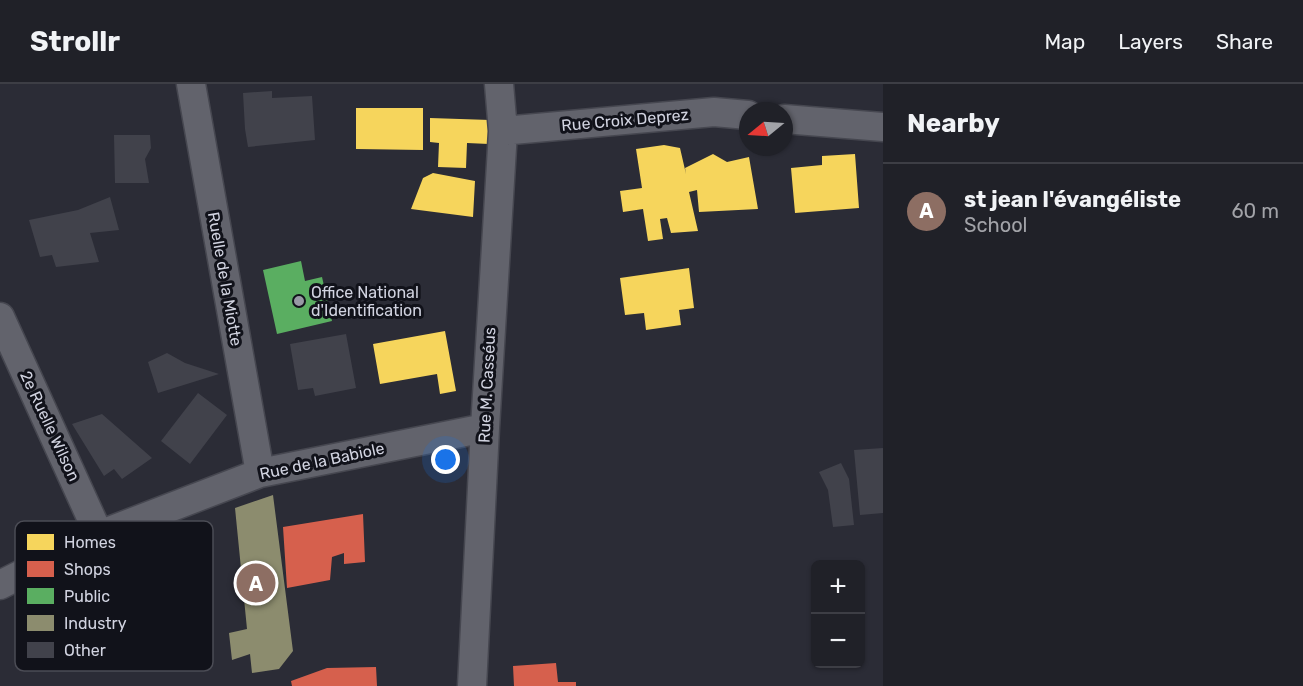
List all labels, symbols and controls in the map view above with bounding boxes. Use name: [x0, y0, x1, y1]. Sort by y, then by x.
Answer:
text: Strollr: [30, 25, 120, 58]
text: Map: [1044, 29, 1085, 54]
text: Layers: [1118, 29, 1183, 54]
text: Share: [1216, 29, 1273, 54]
north arrow: [739, 102, 793, 156]
street label: Rue Croix Deprez: [561, 105, 689, 135]
text: Nearby: [907, 108, 1000, 139]
text: st jean l'évangéliste: [964, 186, 1181, 213]
text: A: [919, 199, 934, 223]
text: 60 m: [1232, 199, 1279, 223]
street label: Ruelle de la Miotte: [204, 210, 246, 348]
text: School: [964, 213, 1027, 237]
place label: Office National d'Identification: [311, 283, 422, 320]
marker: Office National d'Identification: [292, 294, 306, 308]
street label: Rue M. Casséus: [474, 327, 500, 443]
street label: 2e Ruelle Wilson: [16, 368, 84, 484]
street label: Rue de la Babiole: [258, 439, 386, 483]
your location: [431, 445, 460, 474]
legend: [15, 521, 213, 671]
text: Homes: [64, 533, 116, 552]
text: Shops: [64, 560, 111, 579]
pin: A: [236, 560, 276, 606]
map controls: [811, 560, 865, 668]
button: +: [811, 560, 865, 614]
text: Public: [64, 587, 110, 606]
text: Industry: [64, 614, 127, 633]
button: −: [811, 614, 865, 668]
text: Other: [64, 641, 106, 660]

